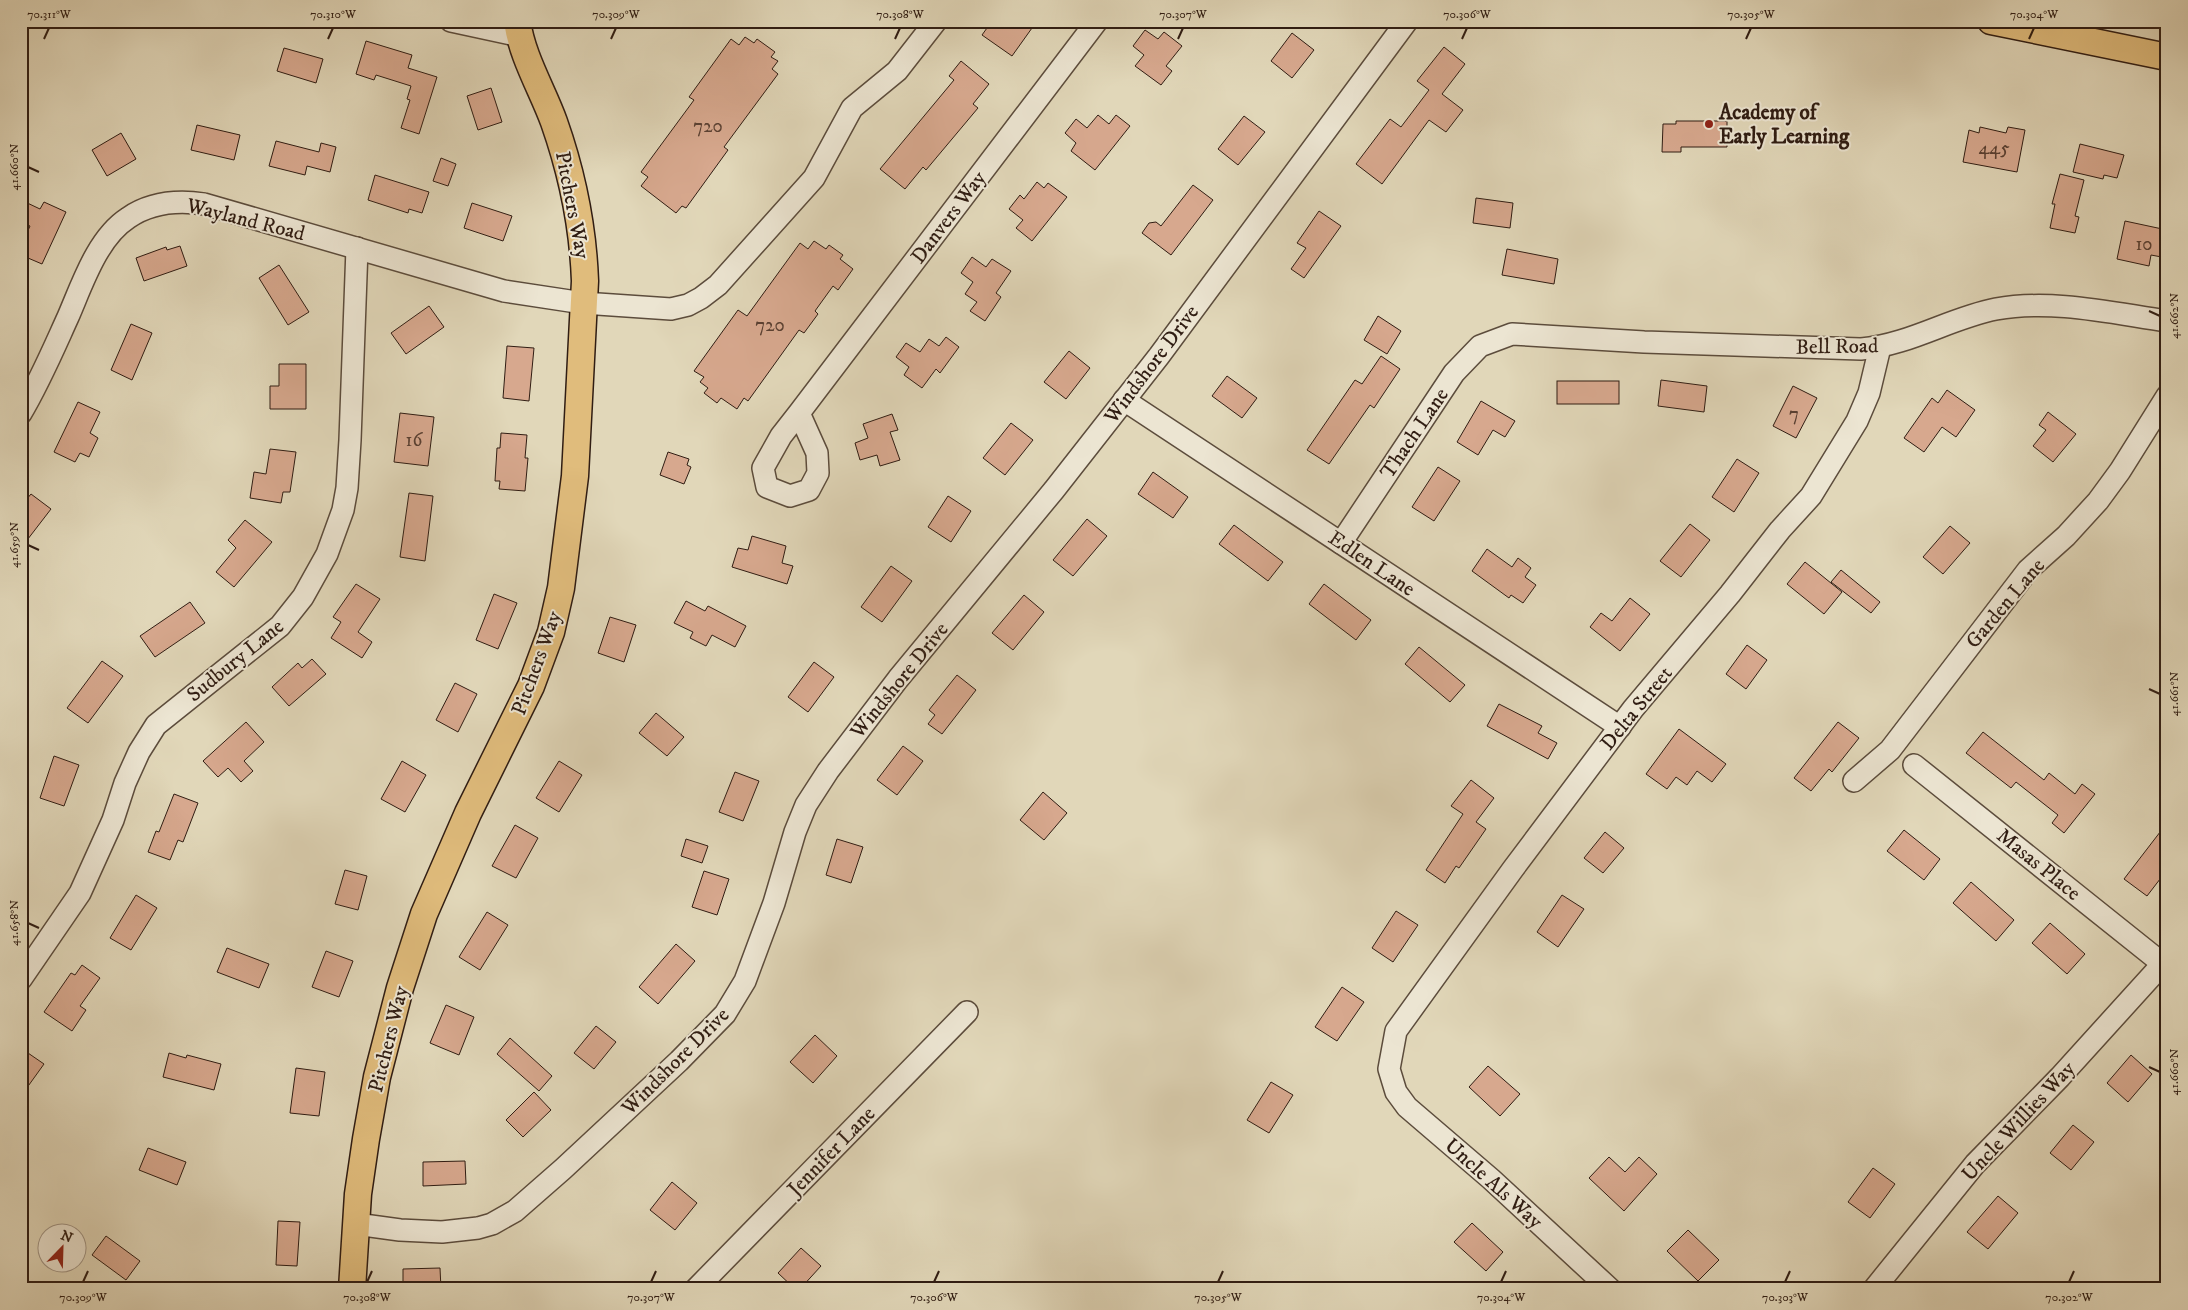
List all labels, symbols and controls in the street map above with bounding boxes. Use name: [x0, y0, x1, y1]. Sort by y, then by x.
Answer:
text: 70.311°W: [27, 7, 72, 22]
text: 70.310°W: [310, 7, 357, 22]
text: 70.309°W: [592, 7, 641, 22]
text: 70.308°W: [876, 7, 925, 22]
text: 70.307°W: [1159, 7, 1208, 22]
text: 70.306°W: [1443, 7, 1492, 22]
text: 70.305°W: [1727, 7, 1776, 22]
text: 70.304°W: [2010, 7, 2059, 22]
place label: Academy of Early Learning: [1718, 100, 1850, 150]
house number: 720: [693, 115, 723, 138]
marker: Academy of Early Learning: [1703, 118, 1715, 130]
house number: 445: [1978, 137, 2010, 160]
text: 41.660°N: [7, 143, 22, 190]
street label: Pitchers Way: [549, 149, 595, 262]
street label: Danvers Way: [905, 165, 993, 269]
street label: Wayland Road: [183, 192, 308, 247]
house number: 10: [2135, 233, 2153, 256]
text: 41.662°N: [2167, 293, 2182, 339]
street label: Windshore Drive: [1098, 300, 1205, 430]
house number: 720: [755, 314, 785, 337]
street label: Bell Road: [1795, 333, 1879, 361]
street label: Thach Lane: [1375, 383, 1455, 484]
house number: 7: [1789, 403, 1799, 426]
house number: 16: [406, 429, 424, 452]
text: 41.659°N: [7, 522, 22, 568]
street label: Edlen Lane: [1323, 525, 1420, 603]
street label: Garden Lane: [1961, 553, 2051, 654]
street label: Pitchers Way: [506, 607, 568, 719]
street label: Sudbury Lane: [182, 613, 290, 708]
street label: Windshore Drive: [844, 617, 955, 745]
street label: Delta Street: [1595, 661, 1679, 756]
text: 41.661°N: [2167, 672, 2182, 716]
street label: Masas Place: [1991, 823, 2086, 907]
text: 41.658°N: [7, 900, 22, 946]
street label: Pitchers Way: [363, 982, 415, 1095]
street label: Windshore Drive: [616, 1002, 735, 1122]
text: 41.660°N: [2167, 1048, 2182, 1095]
street label: Uncle Willies Way: [1956, 1055, 2082, 1187]
street label: Jennifer Lane: [781, 1101, 881, 1204]
street label: Uncle Als Way: [1439, 1133, 1549, 1235]
north arrow: [38, 1222, 88, 1272]
text: N: [58, 1226, 76, 1248]
text: 70.309°W: [59, 1290, 108, 1305]
text: 70.308°W: [343, 1290, 392, 1305]
text: 70.307°W: [627, 1290, 676, 1305]
text: 70.306°W: [910, 1290, 959, 1305]
text: 70.305°W: [1194, 1290, 1243, 1305]
text: 70.304°W: [1477, 1290, 1526, 1305]
text: 70.303°W: [1762, 1290, 1809, 1305]
text: 70.302°W: [2045, 1290, 2094, 1305]

